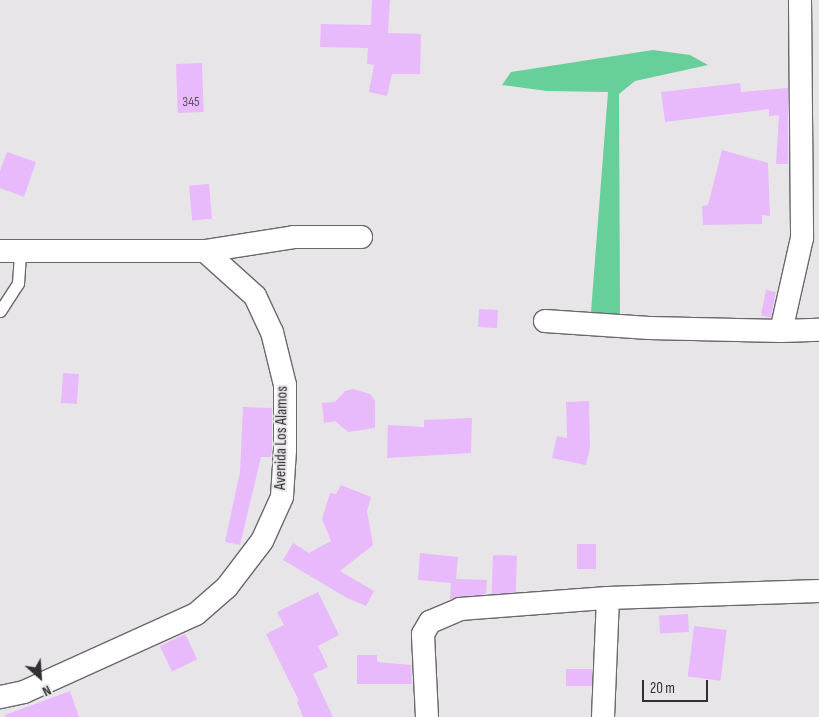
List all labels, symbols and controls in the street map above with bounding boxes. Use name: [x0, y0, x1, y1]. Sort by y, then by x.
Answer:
house number: 345: [182, 94, 200, 110]
street label: Avenida Los Alamos: [271, 386, 293, 490]
north arrow: [15, 652, 65, 702]
scale bar: [644, 670, 710, 702]
text: 20 m: [650, 679, 675, 698]
text: N: [40, 682, 54, 700]

